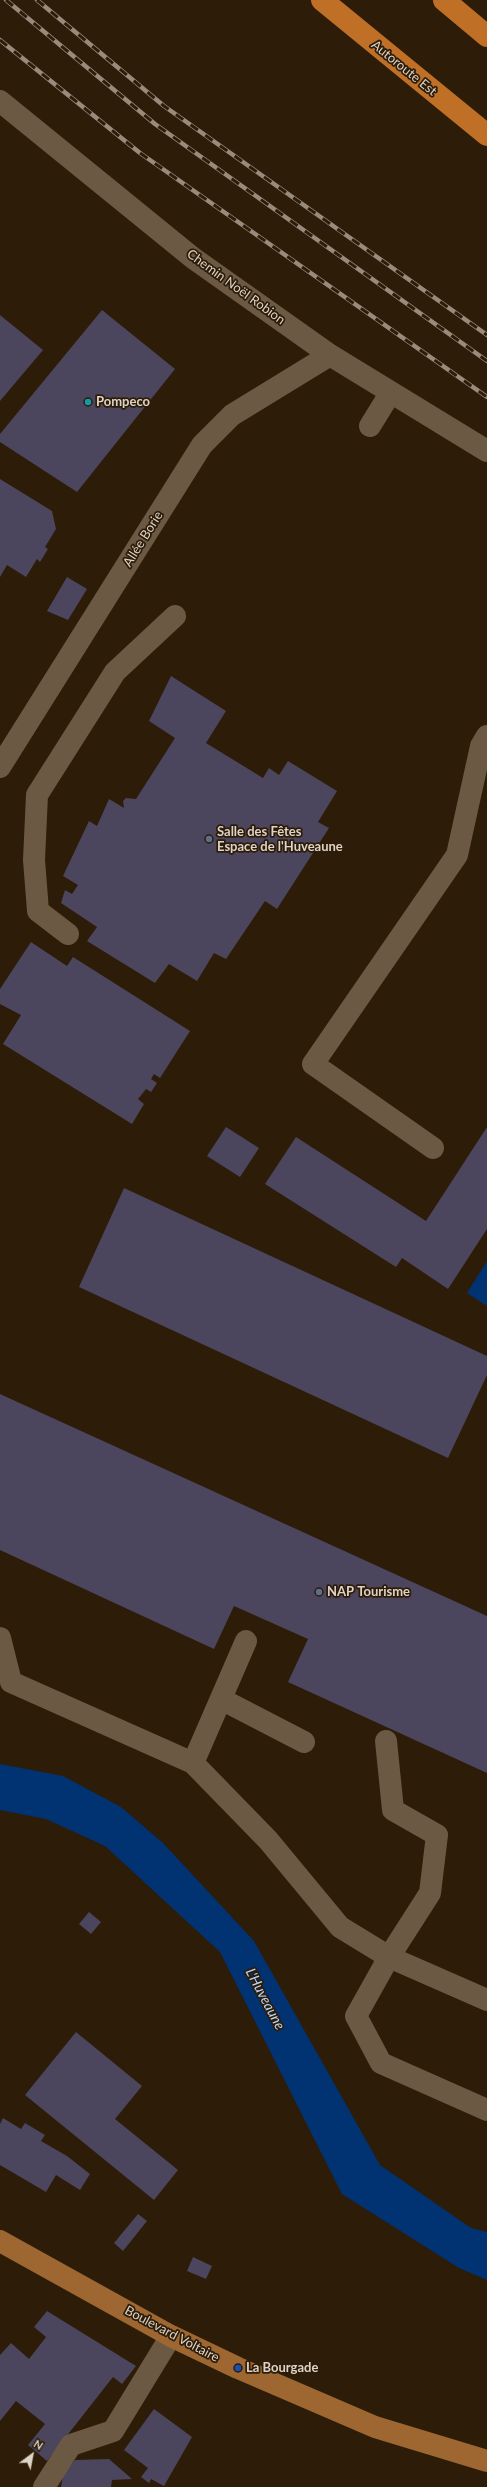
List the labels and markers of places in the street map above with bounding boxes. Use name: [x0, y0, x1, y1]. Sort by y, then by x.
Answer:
place label: Pompeco: [96, 394, 150, 410]
marker: Pompeco: [83, 397, 93, 407]
place label: Salle des Fêtes Espace de l'Huveaune: [217, 824, 343, 855]
marker: Salle des Fêtes Espace de l'Huveaune: [204, 834, 214, 844]
place label: NAP Tourisme: [327, 1584, 410, 1600]
marker: NAP Tourisme: [314, 1587, 324, 1597]
place label: La Bourgade: [246, 2360, 318, 2376]
marker: La Bourgade: [233, 2363, 243, 2373]

